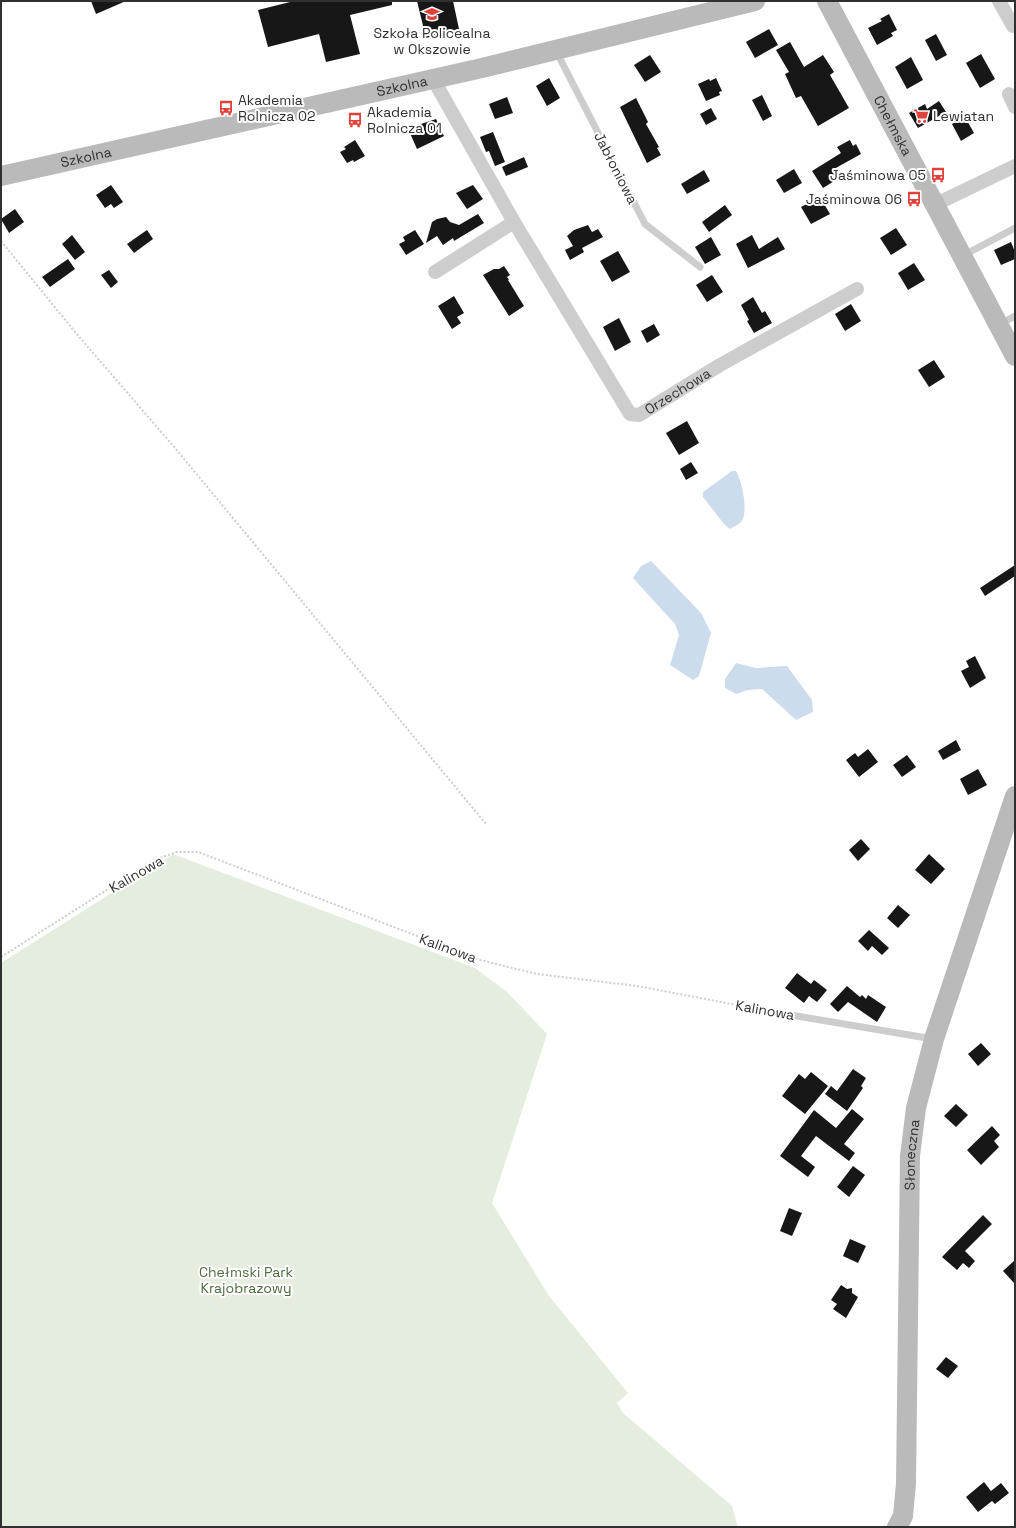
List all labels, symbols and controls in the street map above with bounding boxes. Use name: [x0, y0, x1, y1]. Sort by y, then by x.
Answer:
school or university icon: Szkoła Policealna w Okszowie: [423, 5, 441, 23]
place label: Szkoła Policealna w Okszowie: [374, 24, 490, 58]
street label: Szkolna: [375, 72, 429, 100]
place label: Akademia Rolnicza 02: [238, 91, 315, 125]
street label: Chełmska: [870, 92, 916, 159]
bus stop icon: Akademia Rolnicza 02: [217, 99, 235, 117]
place label: Akademia Rolnicza 01: [367, 103, 442, 137]
supermarket icon: Lewiatan: [912, 107, 930, 125]
place label: Lewiatan: [933, 107, 994, 125]
bus stop icon: Akademia Rolnicza 01: [346, 111, 364, 129]
street label: Jabłoniowa: [590, 129, 642, 207]
street label: Szkolna: [59, 142, 113, 171]
place label: Jaśminowa 05: [830, 166, 926, 184]
bus stop icon: Jaśminowa 05: [929, 166, 947, 184]
place label: Jaśminowa 06: [806, 190, 902, 208]
bus stop icon: Jaśminowa 06: [905, 190, 923, 208]
street label: Orzechowa: [641, 364, 714, 418]
street label: Kalinowa: [106, 851, 166, 897]
street label: Kalinowa: [417, 929, 479, 967]
street label: Kalinowa: [734, 996, 796, 1024]
street label: Słoneczna: [901, 1118, 924, 1190]
park label: Chełmski Park Krajobrazowy: [199, 1263, 294, 1297]

